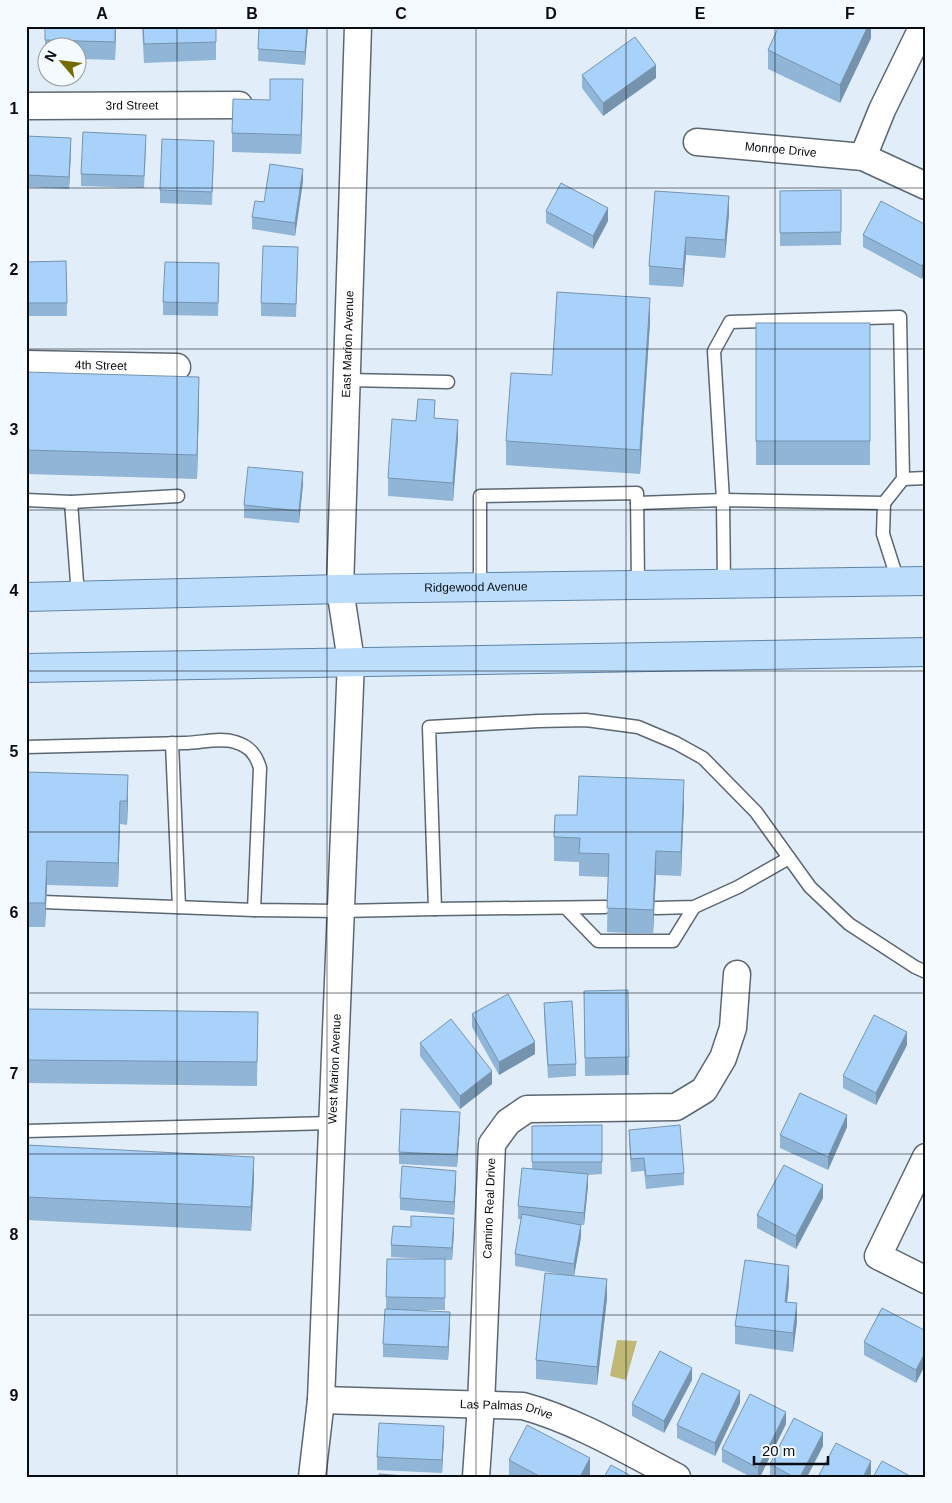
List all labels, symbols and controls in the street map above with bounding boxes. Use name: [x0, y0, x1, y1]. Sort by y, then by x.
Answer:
text: A: [96, 5, 108, 22]
text: B: [246, 5, 258, 22]
text: C: [395, 5, 407, 22]
text: D: [545, 5, 557, 22]
text: E: [695, 5, 706, 22]
text: F: [845, 5, 855, 22]
north arrow: [38, 38, 88, 88]
text: N: [41, 48, 60, 64]
street label: 3rd Street: [106, 98, 159, 113]
text: 1: [10, 100, 19, 117]
street label: Monroe Drive: [744, 139, 818, 160]
text: 2: [10, 261, 19, 278]
street label: East Marion Avenue: [339, 290, 357, 398]
street label: 4th Street: [75, 358, 128, 373]
text: 3: [10, 421, 19, 438]
street label: Ridgewood Avenue: [424, 579, 528, 595]
text: 4: [10, 582, 19, 599]
text: 5: [10, 743, 19, 760]
text: 6: [10, 904, 19, 921]
street label: West Marion Avenue: [325, 1013, 344, 1124]
text: 7: [10, 1065, 19, 1082]
street label: Camino Real Drive: [480, 1157, 498, 1259]
text: 8: [10, 1226, 19, 1243]
text: 9: [10, 1387, 19, 1404]
street label: Las Palmas Drive: [460, 1397, 555, 1422]
scale bar: [754, 1433, 828, 1465]
text: 20 m: [762, 1442, 795, 1459]

